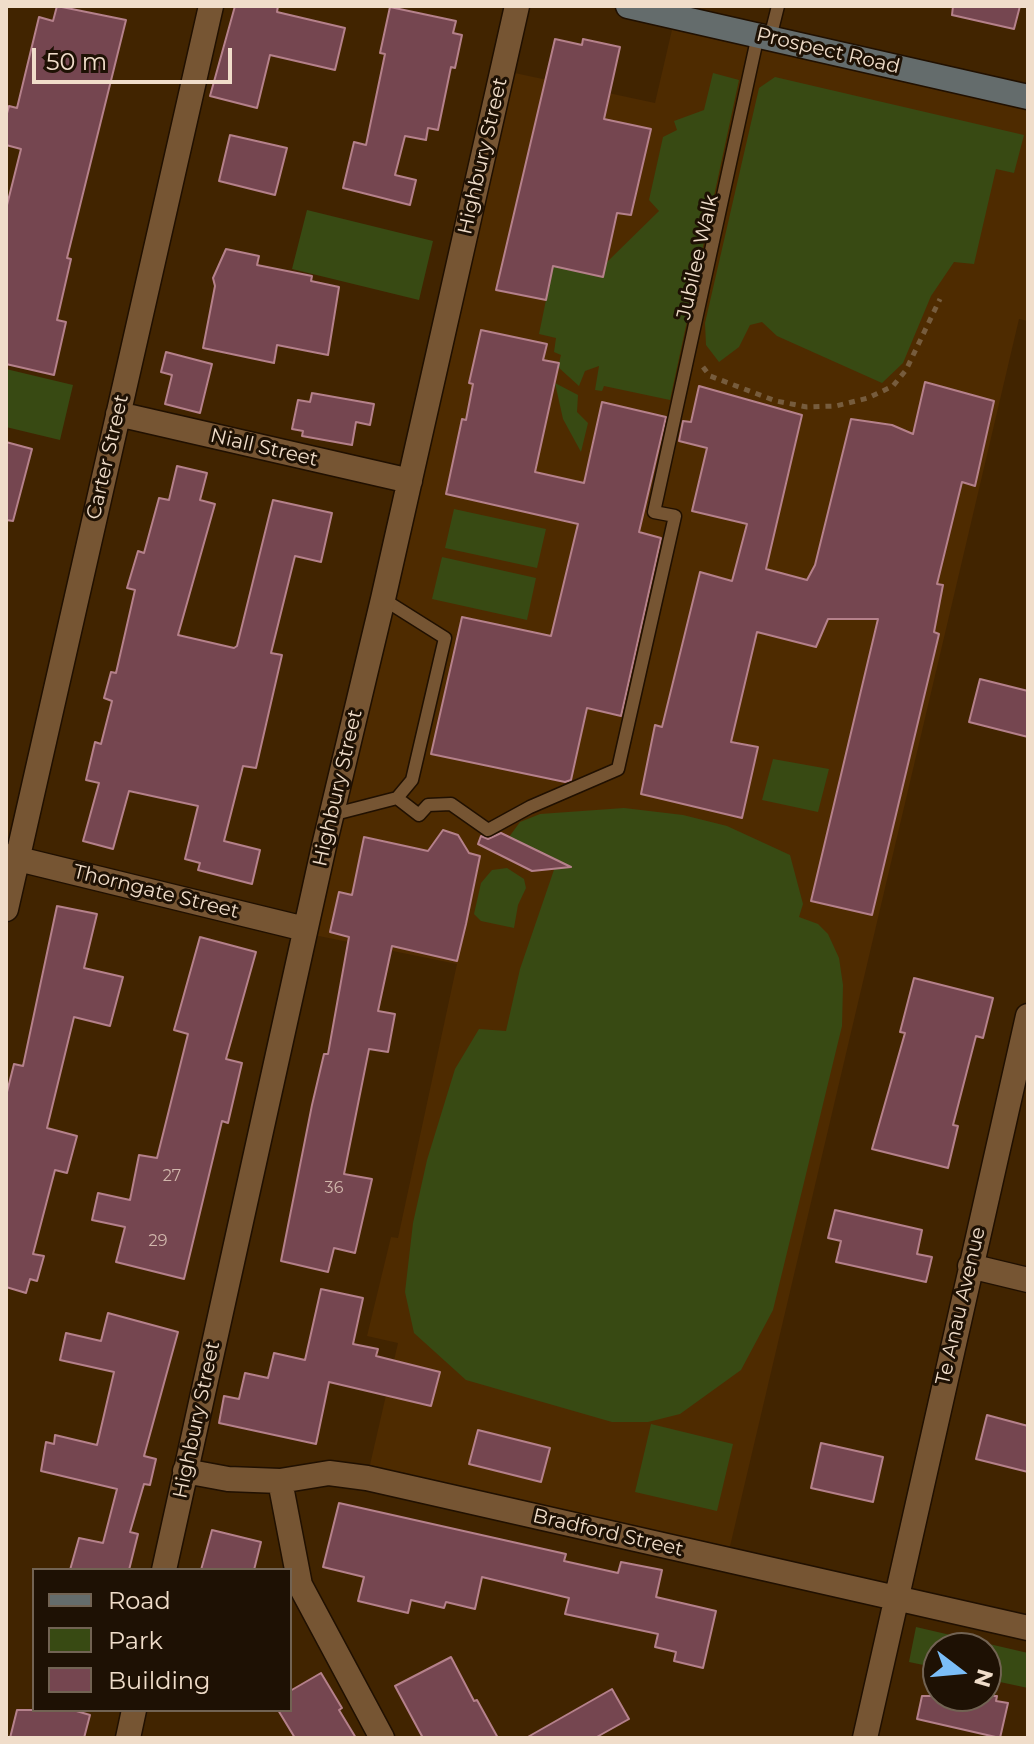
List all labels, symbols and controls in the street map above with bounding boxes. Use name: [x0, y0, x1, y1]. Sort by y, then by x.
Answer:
street label: Prospect Road: [754, 23, 902, 79]
scale bar: [36, 32, 236, 82]
text: 50 m: [46, 47, 107, 76]
street label: Highbury Street: [453, 75, 513, 237]
street label: Jubilee Walk: [672, 192, 724, 322]
street label: Carter Street: [82, 392, 134, 522]
street label: Niall Street: [208, 424, 320, 472]
street label: Highbury Street: [308, 707, 368, 869]
street label: Thorngate Street: [71, 860, 241, 924]
house number: 27: [163, 1166, 181, 1186]
house number: 36: [325, 1178, 343, 1198]
street label: Te Anau Avenue: [931, 1225, 991, 1387]
house number: 29: [149, 1231, 167, 1251]
street label: Highbury Street: [169, 1339, 225, 1501]
street label: Bradford Street: [530, 1504, 686, 1562]
legend: [32, 1568, 292, 1712]
text: Road: [108, 1586, 171, 1615]
text: Park: [108, 1626, 163, 1655]
north arrow: [922, 1632, 1002, 1712]
text: Building: [108, 1666, 211, 1695]
text: N: [968, 1666, 999, 1690]

